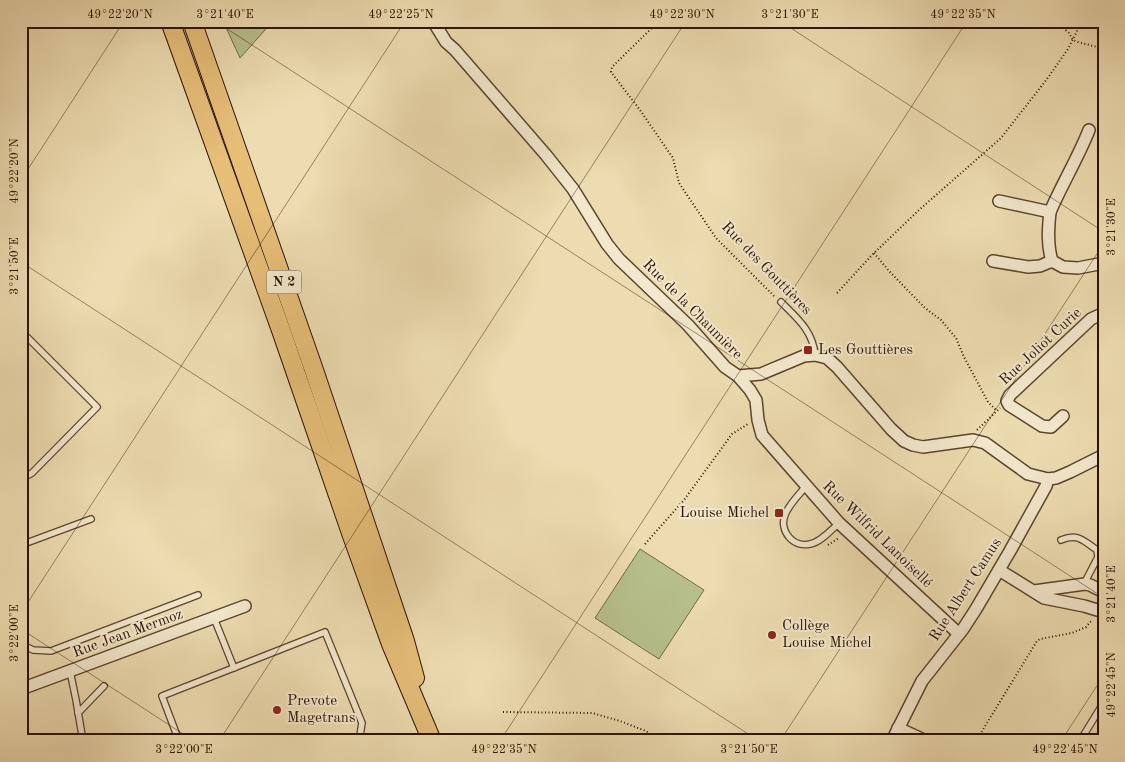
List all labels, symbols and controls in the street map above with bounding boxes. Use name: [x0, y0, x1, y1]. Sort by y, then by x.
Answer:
text: 49°22'25"N: [368, 8, 434, 21]
text: 49°22'35"N: [930, 8, 996, 21]
text: 49°22'20"N: [87, 9, 153, 21]
text: 3°21'40"E: [196, 9, 254, 21]
text: 49°22'30"N: [649, 9, 715, 21]
text: 3°21'30"E: [761, 9, 819, 21]
text: 49°22'20"N: [9, 138, 21, 204]
text: 3°21'30"E: [1106, 198, 1118, 256]
street label: Rue des Gouttières: [718, 220, 814, 318]
text: 3°21'50"E: [8, 237, 21, 295]
street label: Rue de la Chaumière: [639, 257, 745, 363]
road number: N 2: [266, 270, 302, 294]
street label: Rue Joliot Curie: [997, 305, 1085, 388]
place label: Les Gouttières: [818, 343, 913, 358]
marker: Les Gouttières: [802, 344, 814, 356]
street label: Rue Wilfrid Lanoisellé: [819, 479, 935, 591]
place label: Louise Michel: [680, 506, 769, 521]
marker: Louise Michel: [773, 507, 785, 519]
street label: Rue Albert Camus: [927, 536, 1005, 644]
text: 3°21'40"E: [1106, 565, 1118, 623]
text: 3°22'00"E: [9, 604, 21, 662]
street label: Rue Jean Mermoz: [71, 607, 185, 661]
place label: Collège Louise Michel: [782, 619, 871, 651]
marker: Collège Louise Michel: [766, 629, 778, 641]
text: 49°22'45"N: [1105, 652, 1118, 718]
place label: Prevote Magetrans: [287, 694, 355, 726]
marker: Prevote Magetrans: [271, 704, 283, 716]
text: 49°22'35"N: [471, 743, 537, 756]
text: 3°21'50"E: [720, 743, 778, 756]
text: 49°22'45"N: [1032, 743, 1098, 756]
text: 3°22'00"E: [155, 744, 213, 756]

